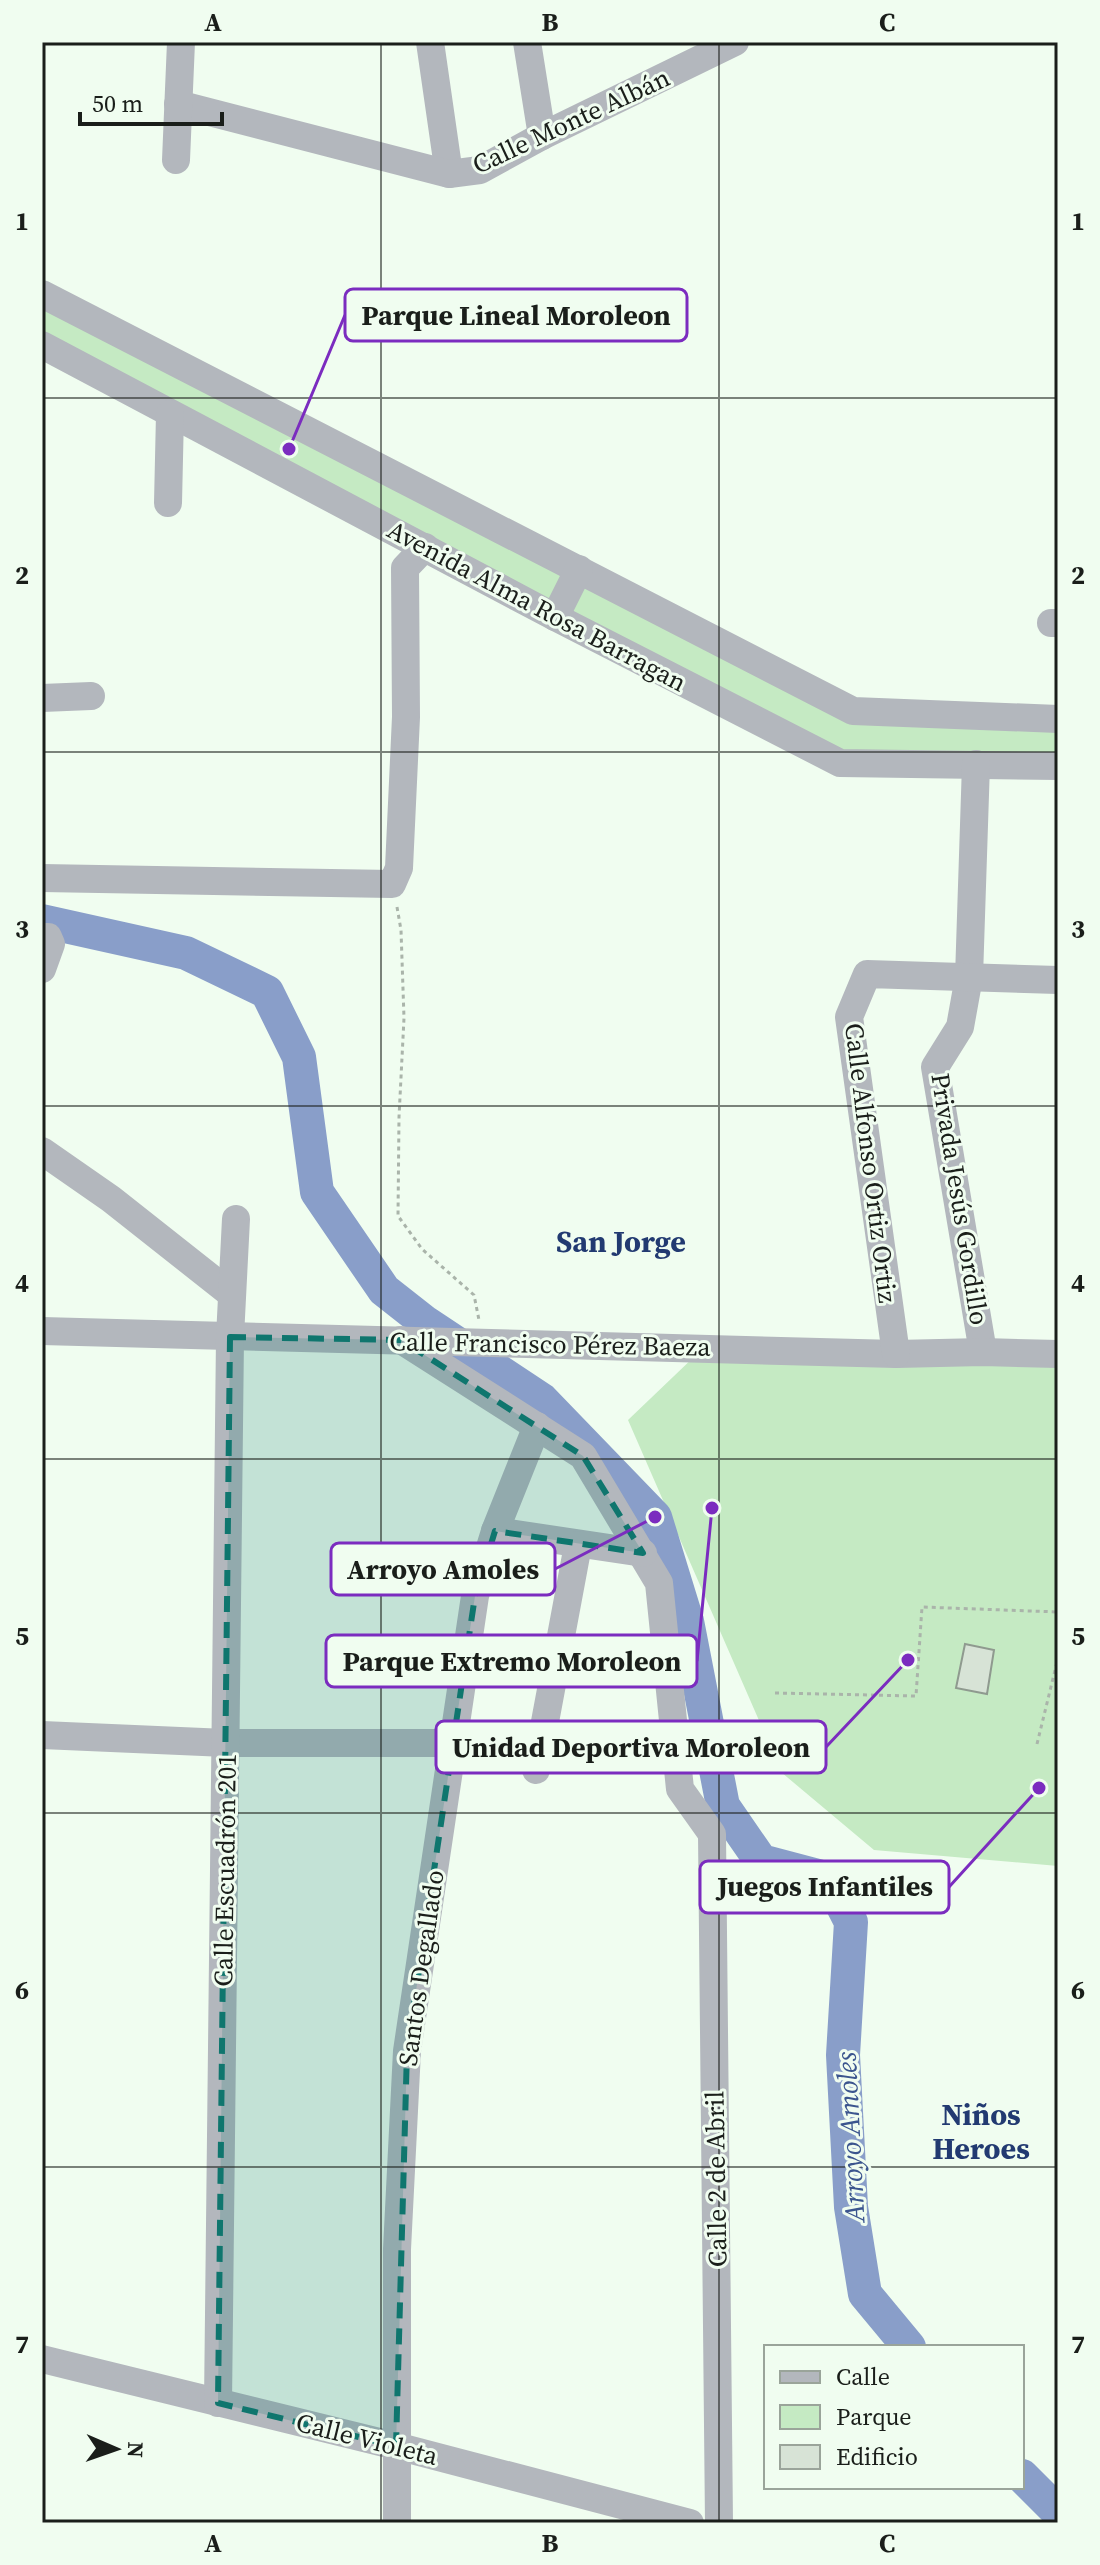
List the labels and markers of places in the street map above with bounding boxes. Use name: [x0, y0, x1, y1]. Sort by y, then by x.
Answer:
callout: Parque Lineal Moroleon: [345, 289, 687, 341]
callout: Arroyo Amoles: [331, 1543, 555, 1595]
callout: Parque Extremo Moroleon: [326, 1635, 697, 1687]
callout: Unidad Deportiva Moroleon: [436, 1721, 826, 1773]
callout: Juegos Infantiles: [700, 1861, 949, 1913]

